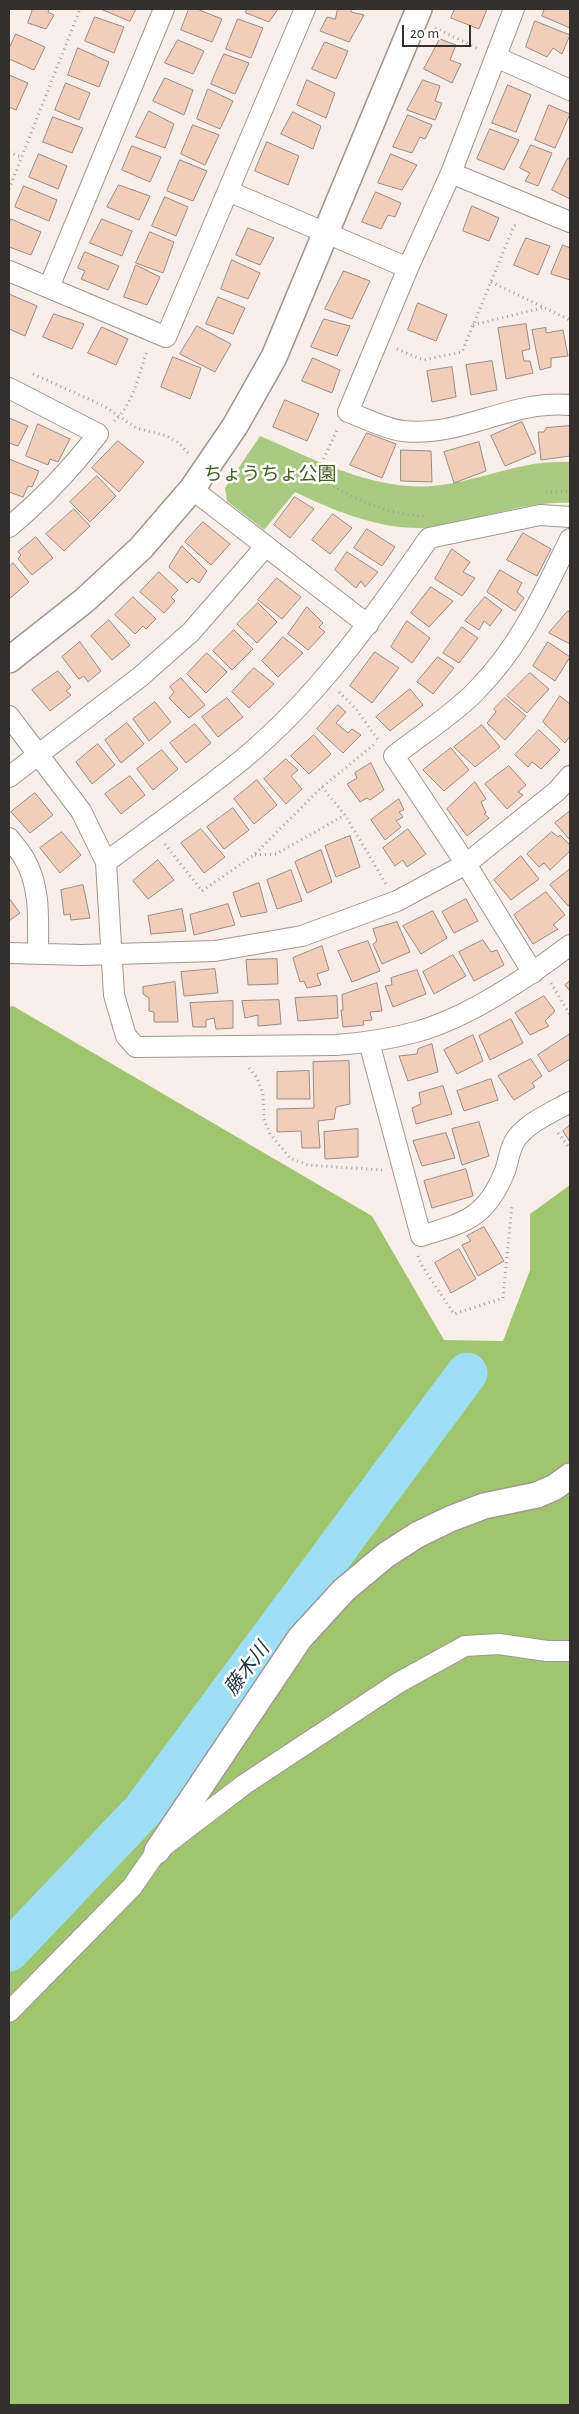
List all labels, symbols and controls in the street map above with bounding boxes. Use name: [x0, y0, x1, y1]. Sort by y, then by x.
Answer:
scale bar: [404, 15, 473, 47]
text: 20 m: [410, 26, 439, 41]
park label: ちょうちょ公園: [204, 463, 336, 485]
water label: 藤木川: [219, 1638, 275, 1700]

